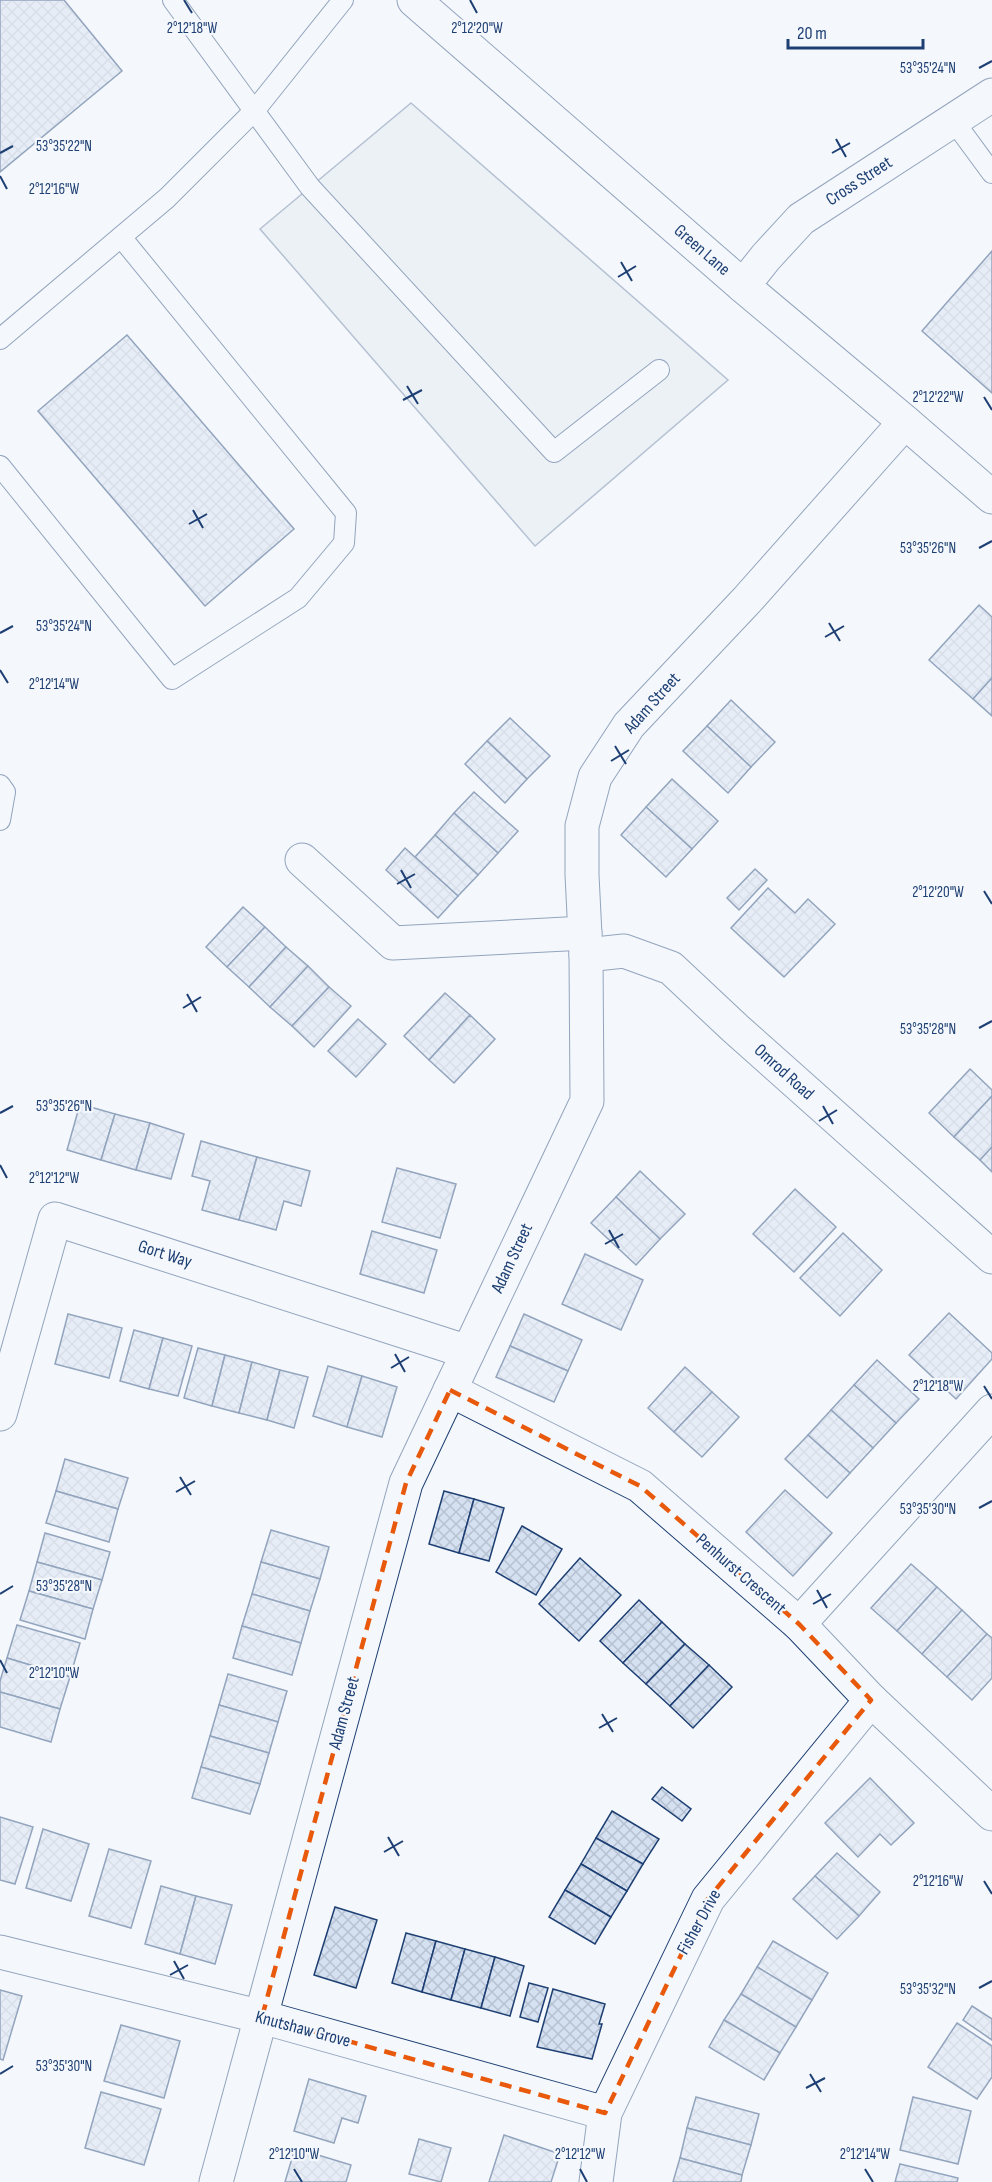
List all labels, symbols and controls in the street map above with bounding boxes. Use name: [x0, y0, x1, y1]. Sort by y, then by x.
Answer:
scale bar: [788, 12, 923, 50]
text: 2°12'18"W: [167, 19, 217, 38]
text: 2°12'20"W: [451, 19, 503, 38]
text: 20 m: [797, 23, 827, 44]
text: 53°35'24"N: [900, 59, 956, 78]
text: 53°35'22"N: [36, 137, 92, 156]
street label: Cross Street: [822, 152, 896, 210]
text: 2°12'16"W: [29, 180, 80, 199]
street label: Green Lane: [670, 220, 734, 280]
text: 2°12'22"W: [912, 388, 964, 407]
text: 53°35'26"N: [900, 539, 956, 558]
text: 53°35'24"N: [36, 617, 92, 636]
street label: Adam Street: [619, 668, 685, 738]
text: 2°12'14"W: [29, 675, 79, 694]
text: 2°12'20"W: [912, 883, 964, 902]
text: 53°35'28"N: [900, 1020, 956, 1039]
street label: Omrod Road: [750, 1040, 818, 1104]
text: 53°35'26"N: [36, 1097, 92, 1116]
text: 2°12'12"W: [29, 1169, 79, 1188]
street label: Adam Street: [486, 1219, 537, 1297]
street label: Gort Way: [135, 1235, 195, 1273]
text: 2°12'18"W: [913, 1377, 963, 1396]
text: 53°35'30"N: [900, 1500, 956, 1519]
street label: Penhurst Crescent: [692, 1529, 791, 1619]
text: 53°35'28"N: [36, 1577, 92, 1596]
text: 2°12'10"W: [29, 1664, 80, 1683]
street label: Adam Street: [324, 1674, 364, 1753]
text: 2°12'16"W: [913, 1872, 964, 1891]
street label: Fisher Drive: [673, 1886, 725, 1958]
text: 53°35'32"N: [900, 1980, 956, 1999]
street label: Knutshaw Grove: [253, 2006, 353, 2052]
text: 53°35'30"N: [36, 2057, 92, 2076]
text: 2°12'10"W: [269, 2145, 320, 2164]
text: 2°12'12"W: [555, 2145, 605, 2164]
text: 2°12'14"W: [840, 2145, 890, 2164]

